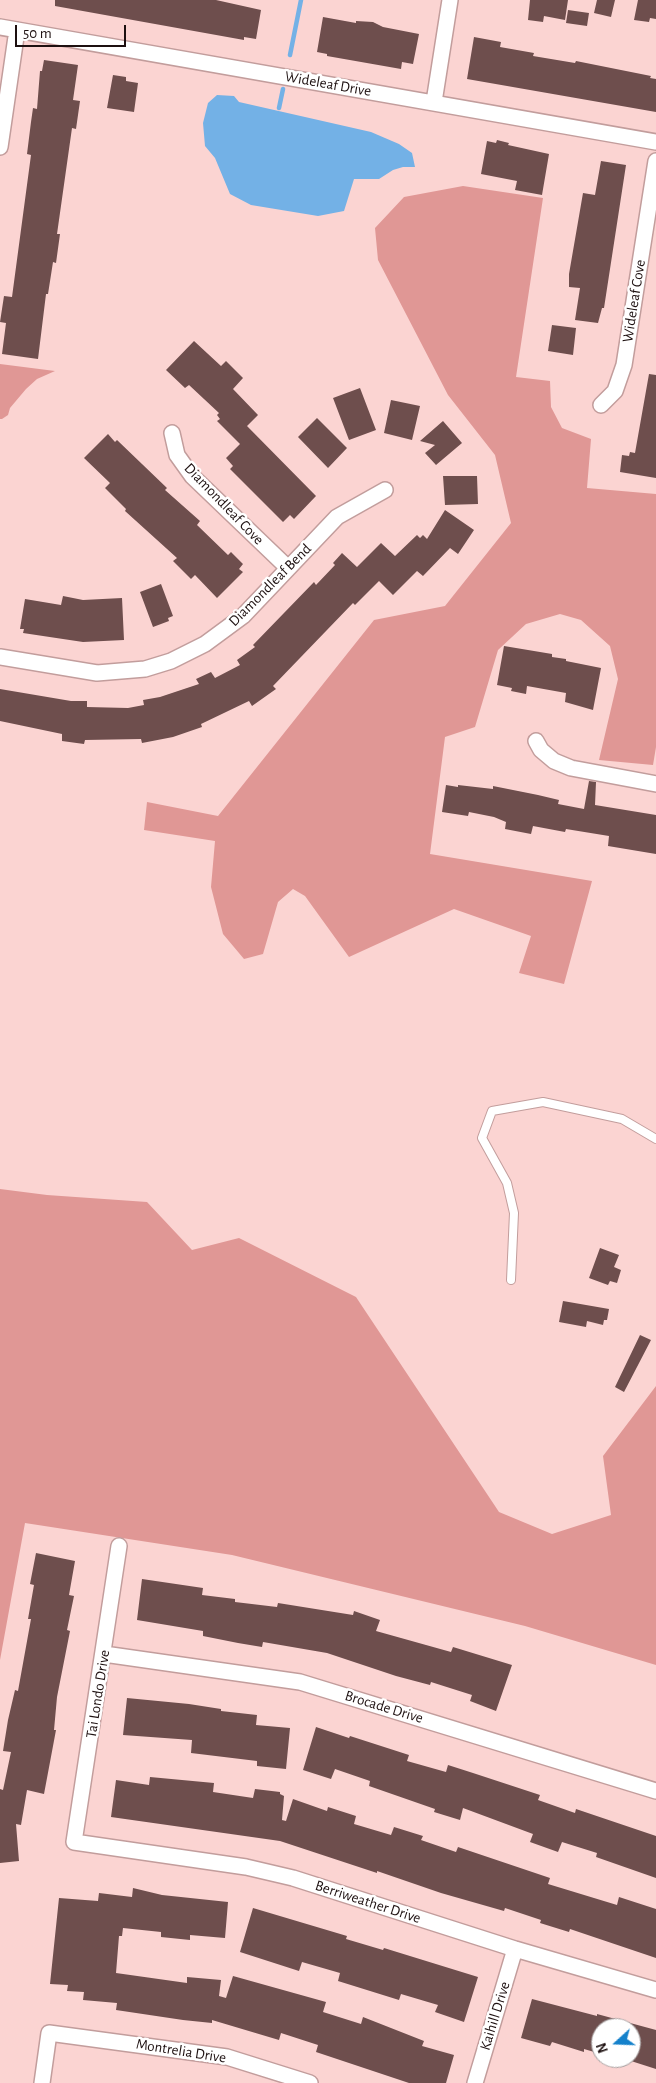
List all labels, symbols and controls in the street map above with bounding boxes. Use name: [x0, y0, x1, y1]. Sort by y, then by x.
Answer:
scale bar: [18, 15, 129, 47]
text: 50 m: [23, 26, 52, 41]
street label: Wideleaf Drive: [283, 68, 373, 100]
street label: Wideleaf Cove: [619, 258, 649, 344]
street label: Diamondleaf Cove: [180, 459, 268, 549]
street label: Diamondleaf Bend: [225, 540, 315, 630]
street label: Tai Londo Drive: [82, 1649, 114, 1739]
street label: Brocade Drive: [343, 1687, 425, 1727]
street label: Berriweather Drive: [313, 1876, 423, 1928]
street label: Kaihill Drive: [476, 1979, 514, 2053]
north arrow: [591, 2018, 641, 2068]
street label: Montrelia Drive: [135, 2035, 227, 2067]
text: N: [595, 2041, 611, 2055]

